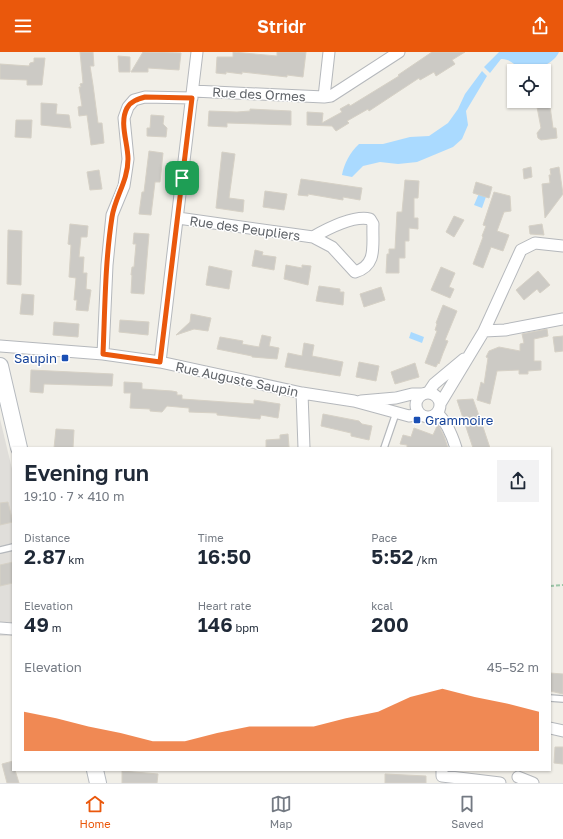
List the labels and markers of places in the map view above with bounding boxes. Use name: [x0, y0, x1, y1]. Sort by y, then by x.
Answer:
pin: [165, 161, 199, 195]
place label: Saupin: [14, 350, 57, 366]
marker: Saupin: [60, 353, 70, 363]
place label: Grammoire: [425, 412, 493, 428]
marker: Grammoire: [412, 415, 422, 425]

